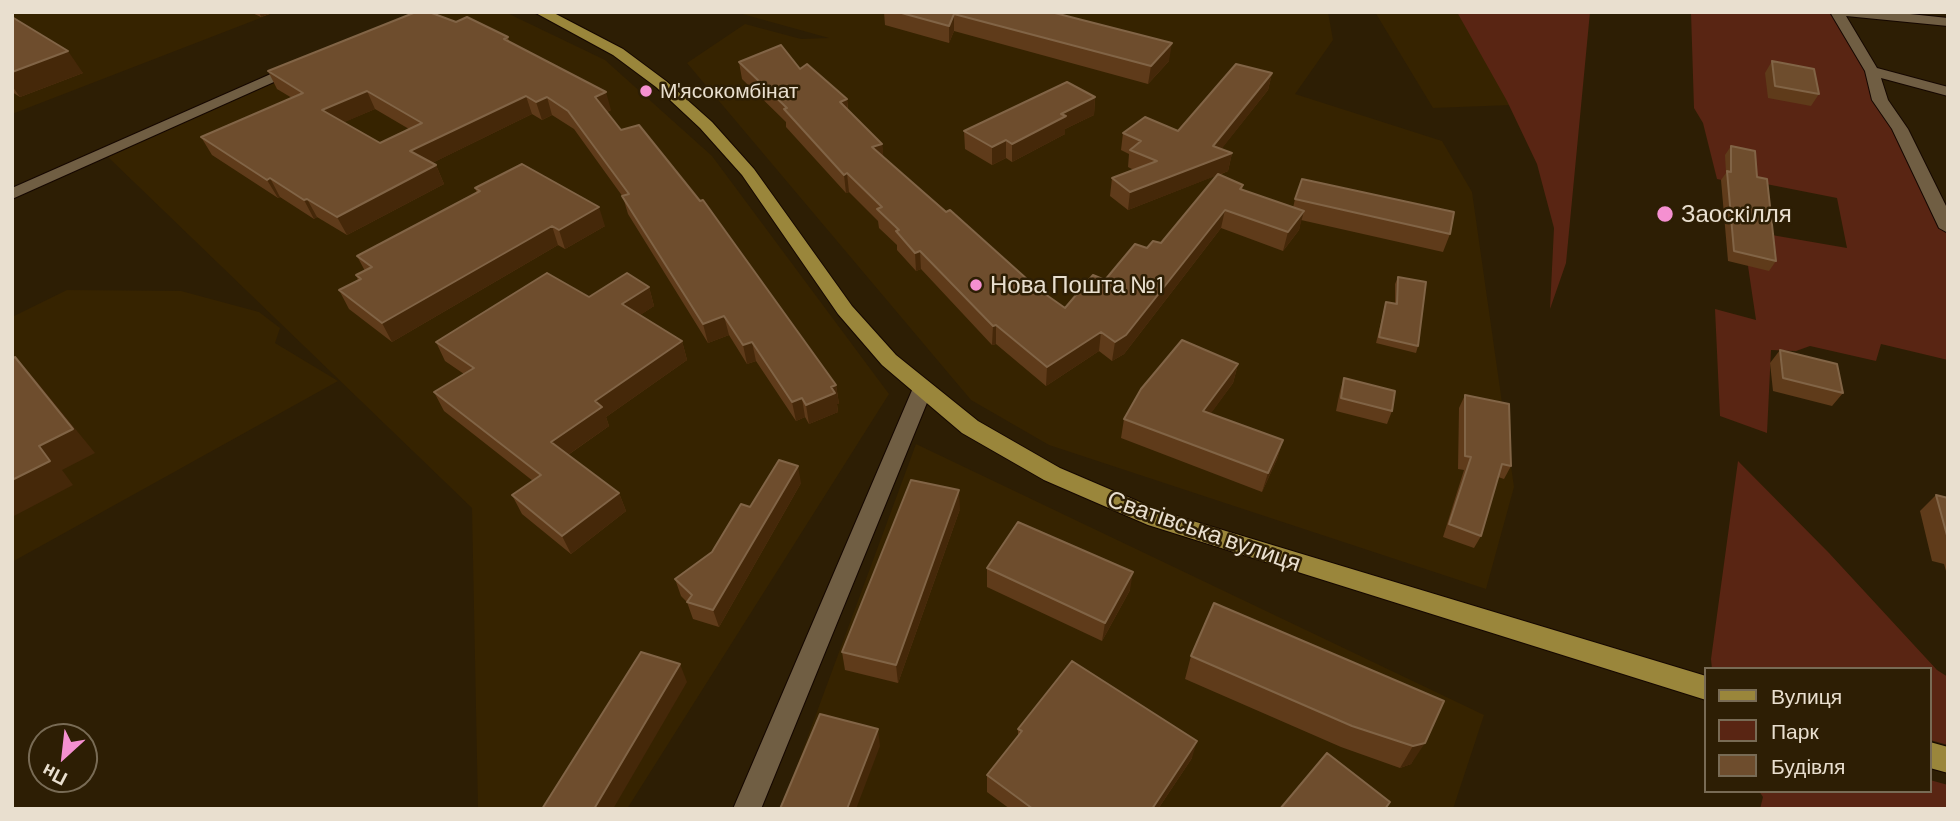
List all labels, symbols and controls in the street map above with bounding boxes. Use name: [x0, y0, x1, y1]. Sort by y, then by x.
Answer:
place label: М'ясокомбінат: [660, 78, 798, 104]
marker: М'ясокомбінат: [638, 83, 654, 99]
place label: Заоскiлля: [1681, 200, 1792, 228]
marker: Заоскiлля: [1655, 204, 1675, 224]
place label: Нова Пошта №1: [990, 271, 1164, 299]
marker: Нова Пошта №1: [968, 277, 984, 293]
street label: Сватівська вулиця: [1103, 484, 1305, 578]
legend: [1704, 667, 1932, 793]
text: Вулиця: [1771, 683, 1842, 708]
text: Парк: [1771, 718, 1819, 743]
north arrow: [28, 723, 98, 793]
text: Будівля: [1771, 753, 1845, 778]
text: Пн: [38, 759, 71, 791]

